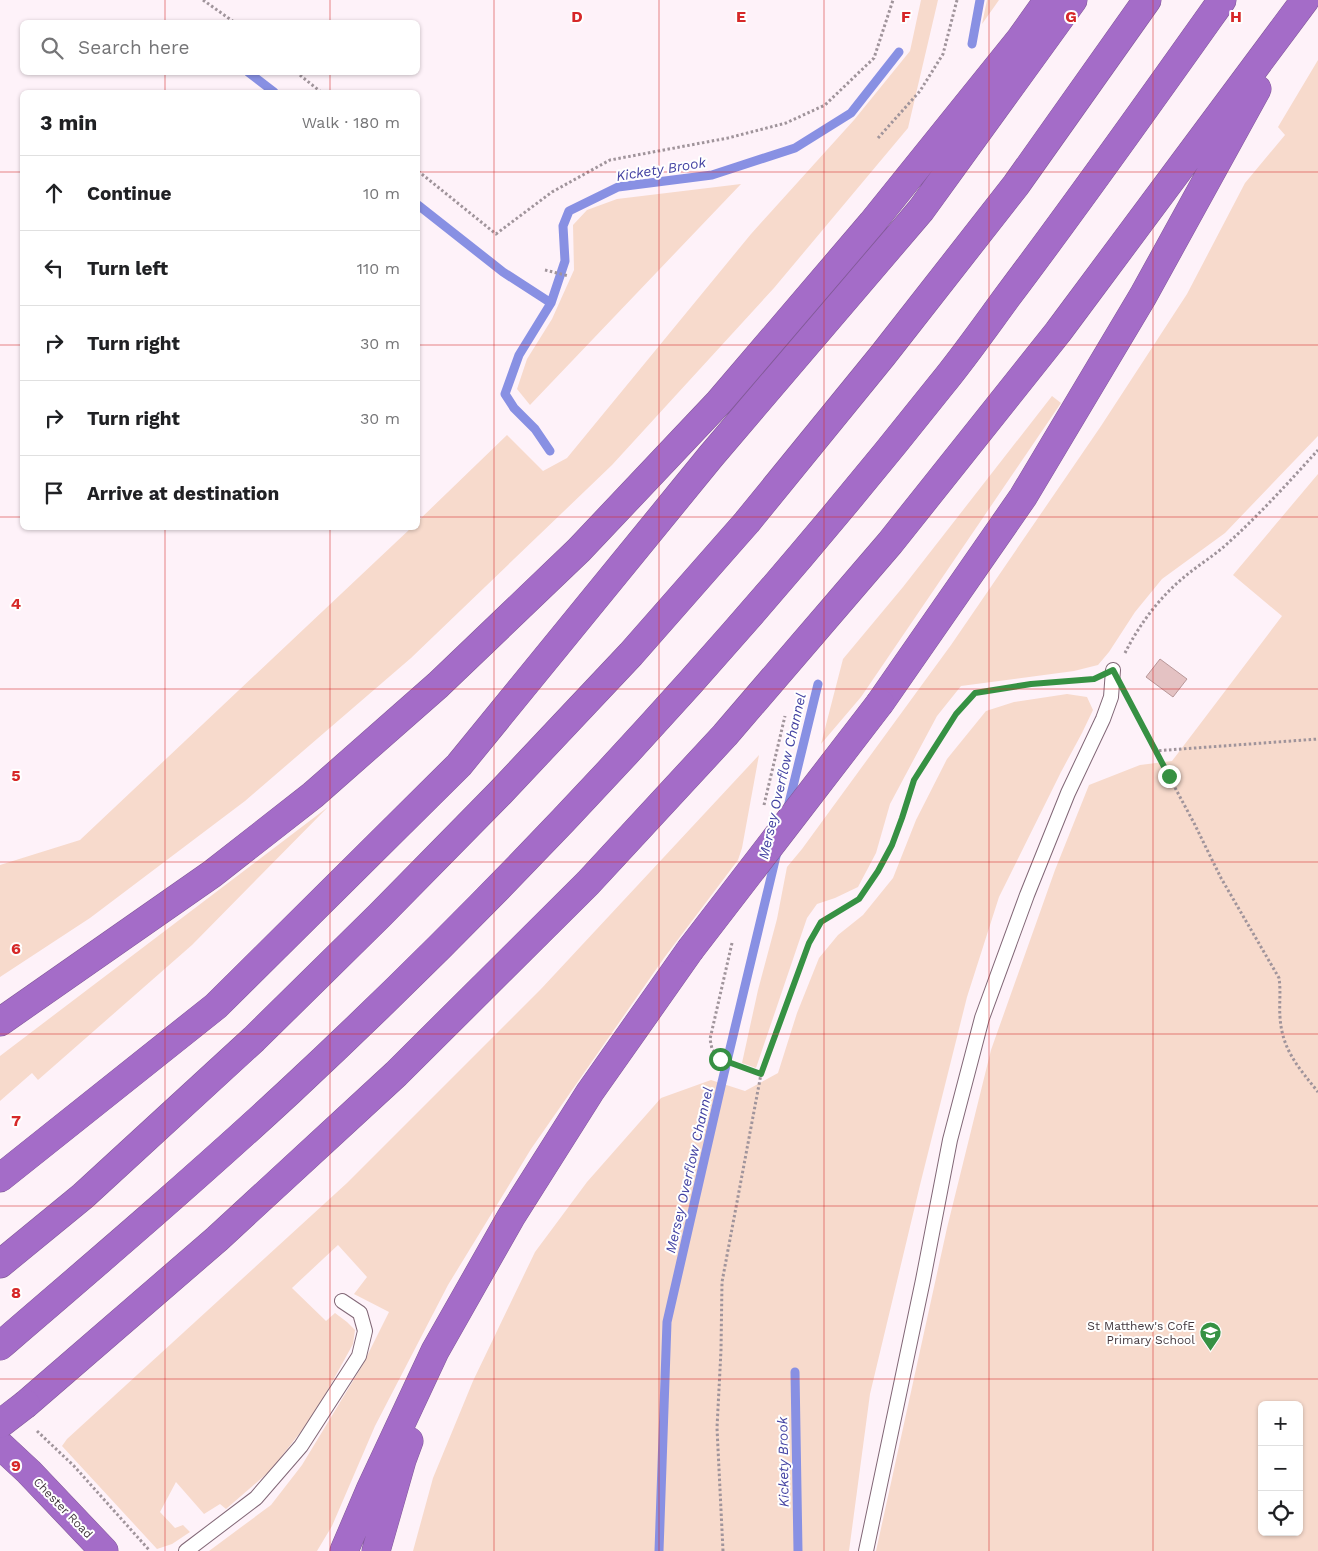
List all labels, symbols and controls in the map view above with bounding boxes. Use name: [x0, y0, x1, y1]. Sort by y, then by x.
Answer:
text: D: [571, 7, 583, 26]
text: E: [736, 7, 746, 26]
text: F: [901, 7, 911, 26]
text: G: [1065, 7, 1077, 26]
text: H: [1230, 7, 1242, 26]
search box: [20, 20, 420, 75]
icon: search: [38, 34, 66, 62]
text: Search here: [78, 36, 189, 59]
text: 3 min: [40, 110, 97, 135]
text: Walk · 180 m: [302, 113, 400, 132]
water label: Kickety Brook: [615, 154, 707, 184]
icon: ahead: [40, 179, 68, 207]
text: Continue: [87, 182, 171, 205]
text: 10 m: [363, 184, 400, 203]
icon: left: [40, 254, 68, 282]
text: Turn left: [87, 257, 168, 280]
text: 110 m: [357, 259, 400, 278]
icon: right: [40, 329, 68, 357]
text: Turn right: [87, 332, 180, 355]
text: 30 m: [360, 334, 400, 353]
icon: right: [40, 404, 68, 432]
text: Turn right: [87, 407, 180, 430]
text: 30 m: [360, 409, 400, 428]
icon: arrive: [40, 479, 68, 507]
text: Arrive at destination: [87, 482, 279, 505]
text: 4: [11, 594, 21, 613]
water label: Mersey Overflow Channel: [755, 691, 809, 861]
route end: [1158, 765, 1181, 788]
text: 5: [11, 766, 21, 785]
text: 6: [11, 939, 21, 958]
route start: [709, 1048, 732, 1071]
water label: Mersey Overflow Channel: [662, 1085, 716, 1255]
text: 7: [11, 1111, 21, 1130]
text: 8: [11, 1283, 21, 1302]
place label: St Matthew's CofE Primary School: [1087, 1319, 1195, 1347]
school or university icon: St Matthew's CofE Primary School: [1199, 1321, 1223, 1352]
map controls: [1258, 1401, 1303, 1536]
button: +: [1258, 1401, 1303, 1446]
water label: Kickety Brook: [774, 1416, 792, 1507]
button: −: [1258, 1446, 1303, 1491]
text: 9: [11, 1456, 21, 1475]
street label: Chester Road: [31, 1475, 95, 1541]
button: locate: [1258, 1491, 1303, 1536]

